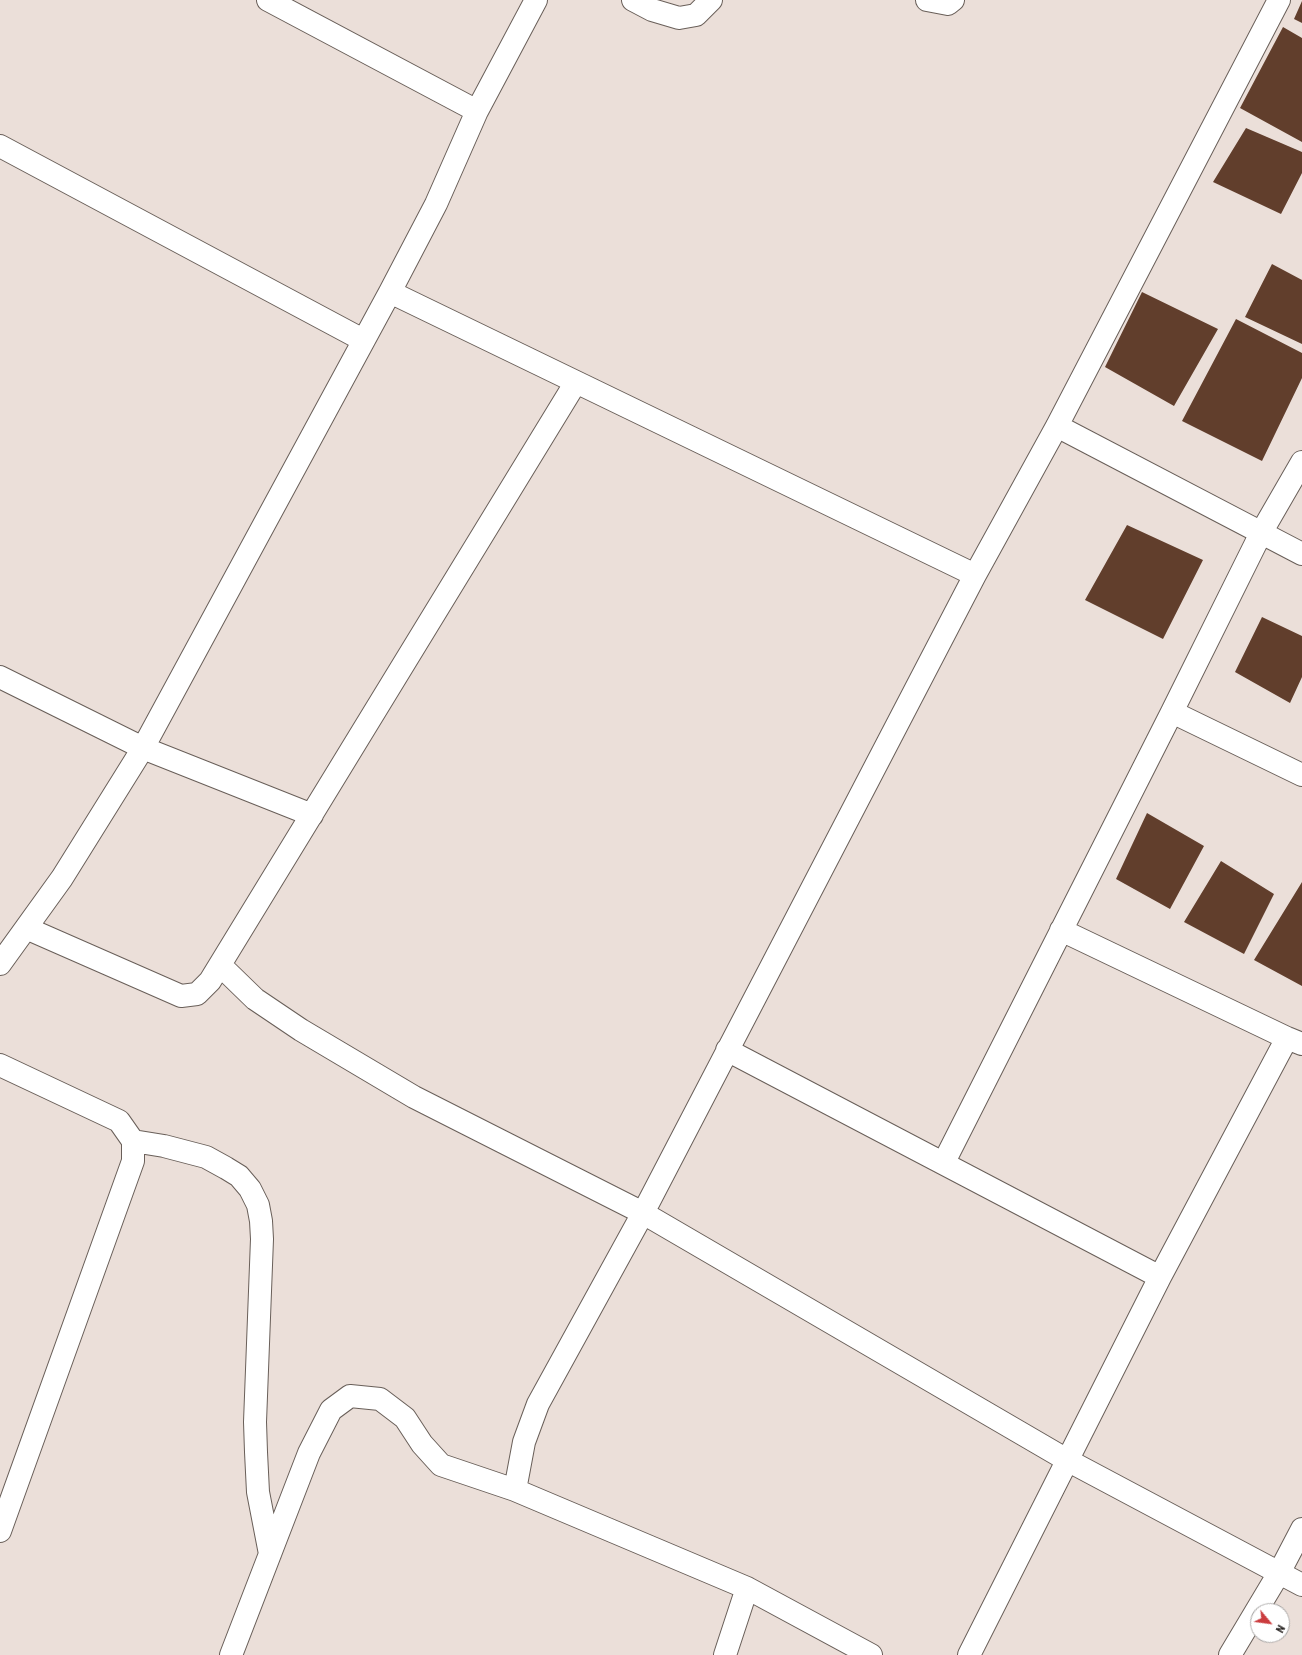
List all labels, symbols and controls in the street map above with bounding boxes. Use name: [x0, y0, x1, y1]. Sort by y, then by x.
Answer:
north arrow: [1250, 1603, 1290, 1643]
text: N: [1273, 1622, 1287, 1635]

